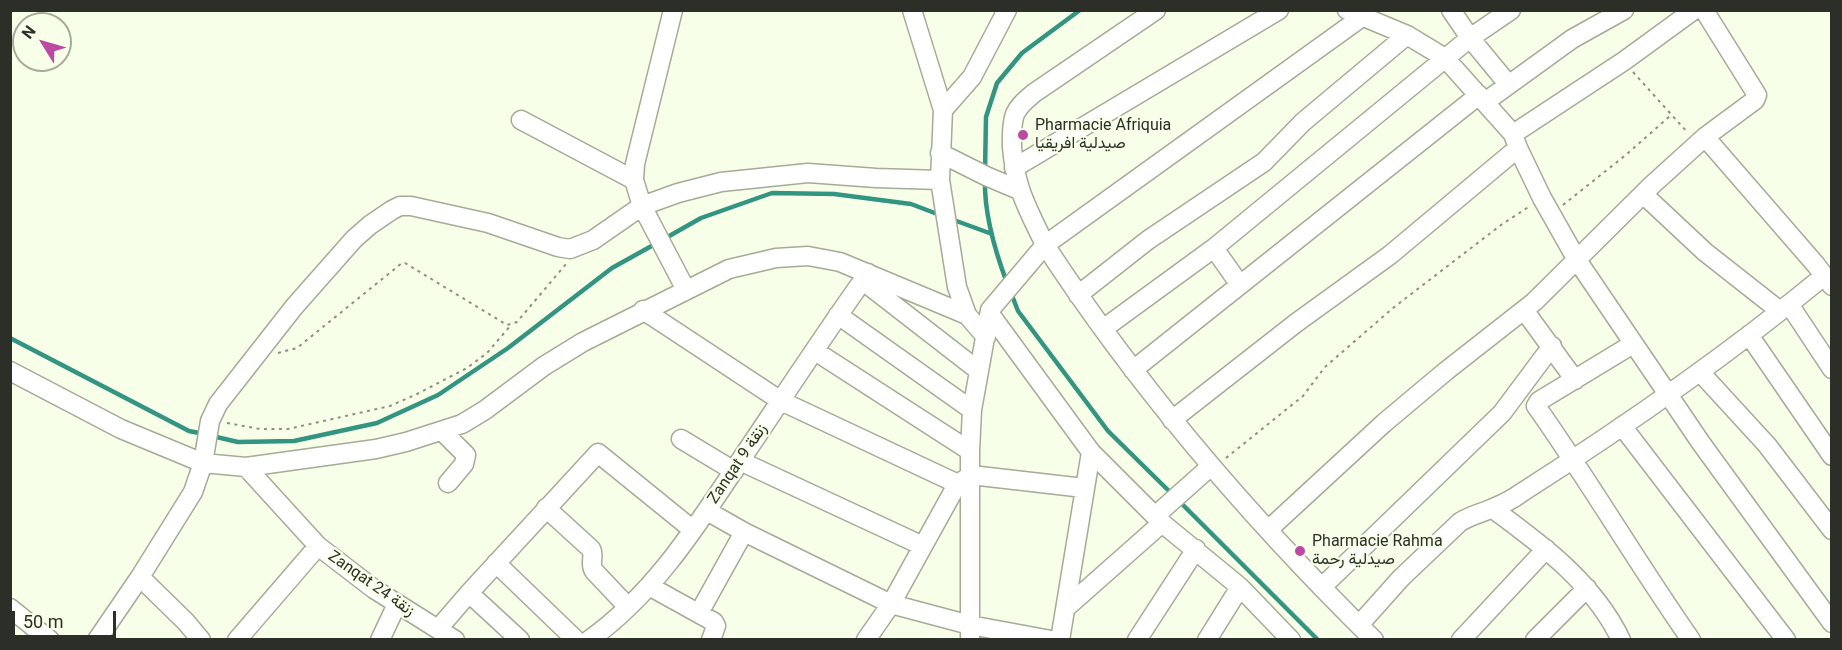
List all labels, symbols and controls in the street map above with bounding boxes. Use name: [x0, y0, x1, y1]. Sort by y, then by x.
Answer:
north arrow: [12, 12, 72, 72]
text: N: [18, 22, 40, 42]
place label: Pharmacie Afriquia صيدلية افريقيا: [1035, 116, 1171, 154]
marker: Pharmacie Afriquia صيدلية افريقيا: [1016, 128, 1030, 142]
street label: Zanqat 9 زنقة: [704, 420, 772, 508]
place label: Pharmacie Rahma صيدلية رحمة: [1312, 532, 1443, 570]
marker: Pharmacie Rahma صيدلية رحمة: [1293, 544, 1307, 558]
street label: Zanqat 24 زنقة: [324, 547, 418, 621]
scale bar: [15, 599, 118, 637]
text: 50 m: [23, 611, 63, 632]

